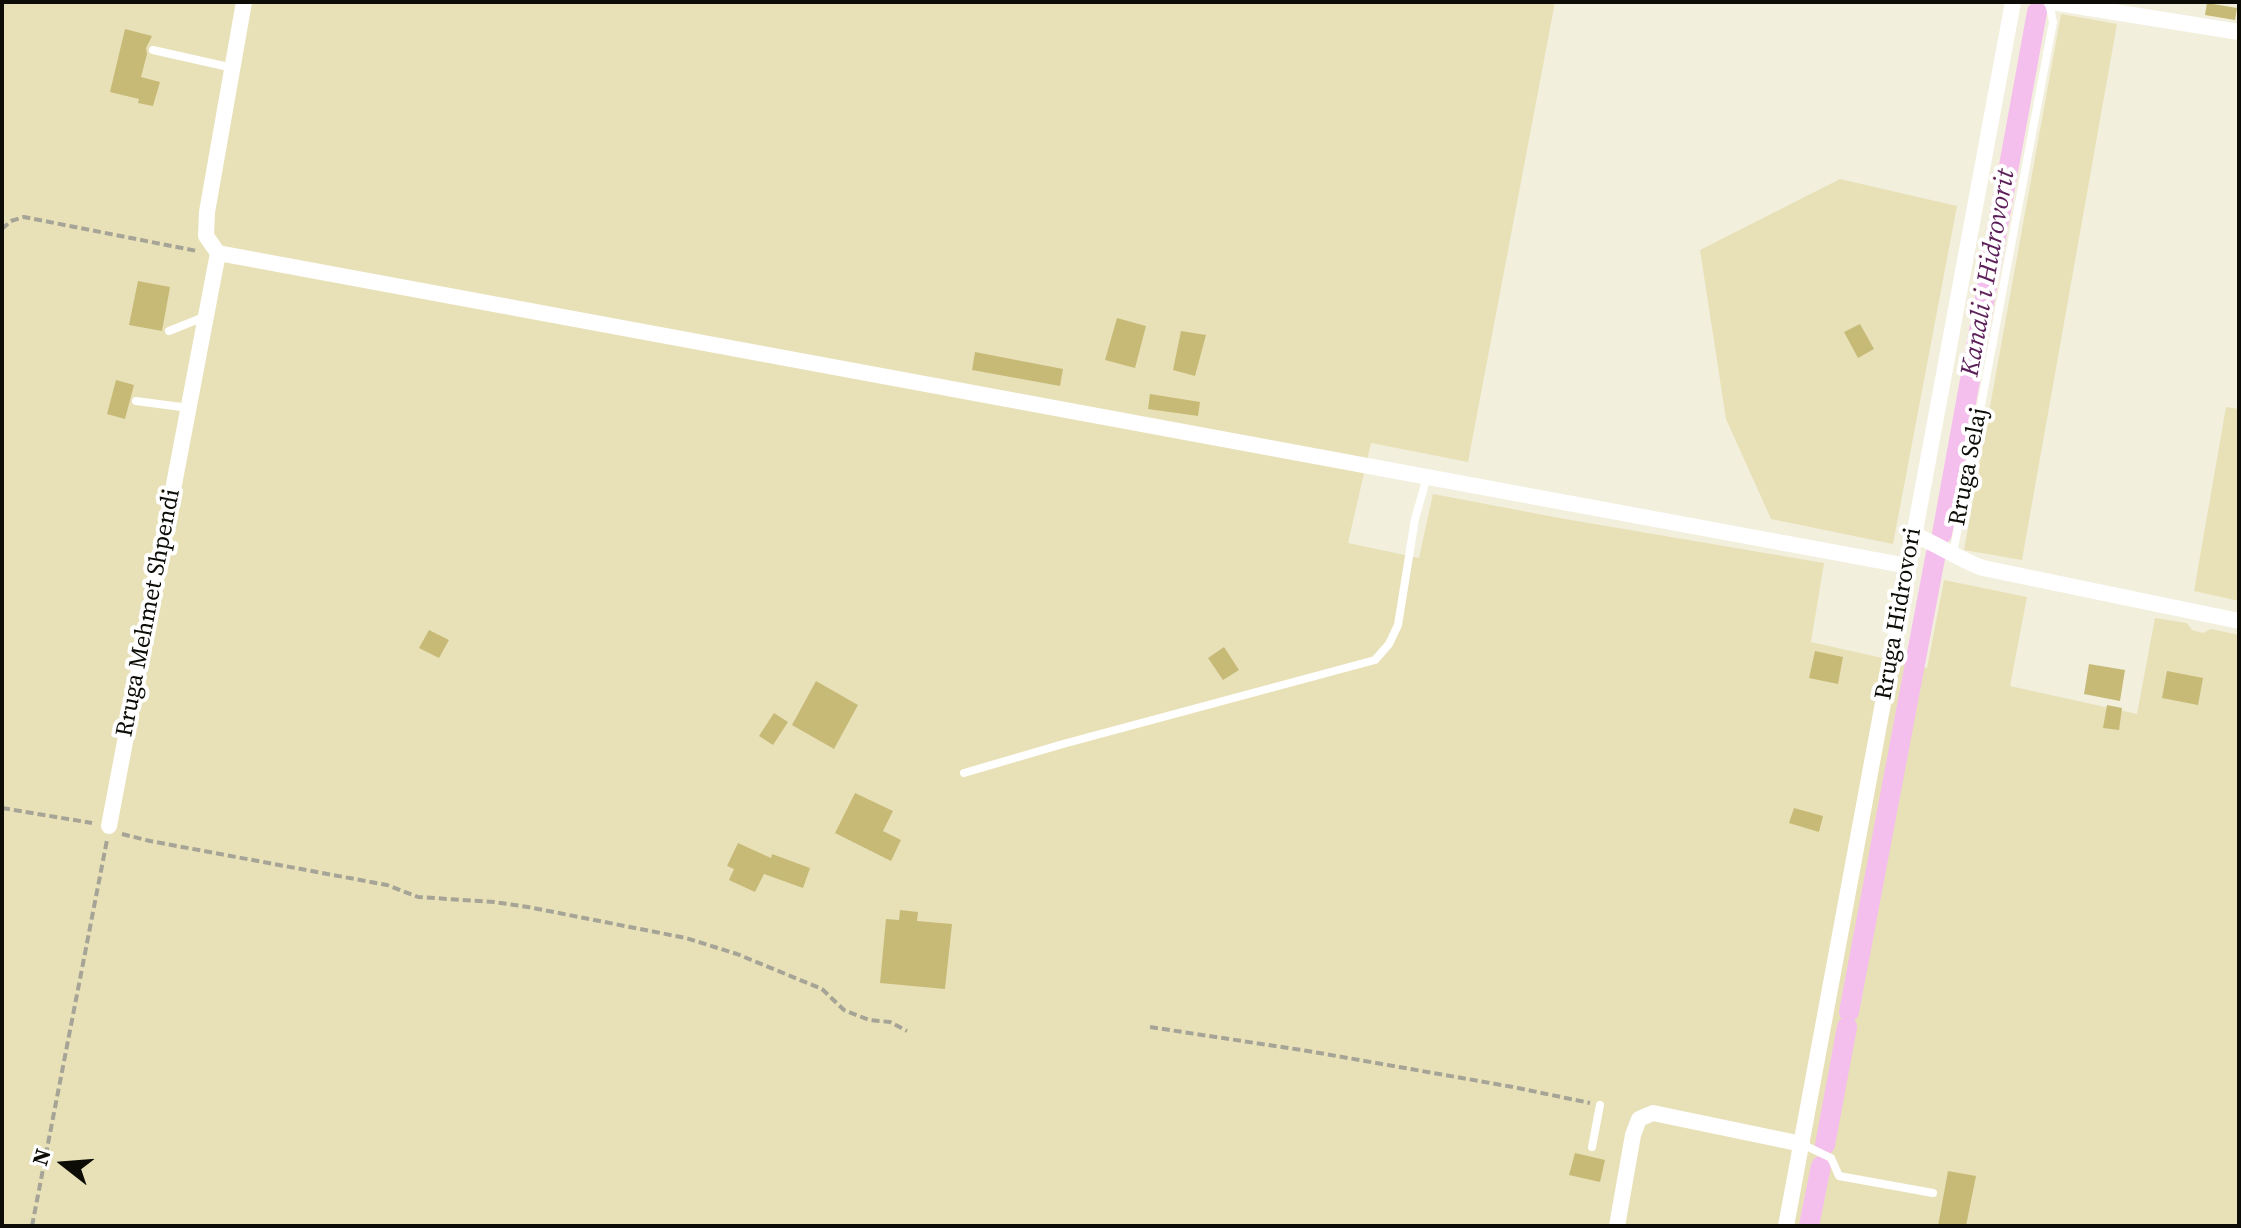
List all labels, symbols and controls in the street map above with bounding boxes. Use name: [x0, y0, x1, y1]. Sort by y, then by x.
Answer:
water label: Kanali i Hidrovorit: [1955, 167, 2023, 379]
street label: Rruga Selaj: [1943, 406, 1995, 528]
street label: Rruga Mehmet Shpendi: [111, 487, 187, 739]
street label: Rruga Hidrovori: [1870, 526, 1928, 702]
north arrow: [24, 1124, 104, 1204]
text: N: [24, 1145, 58, 1169]

